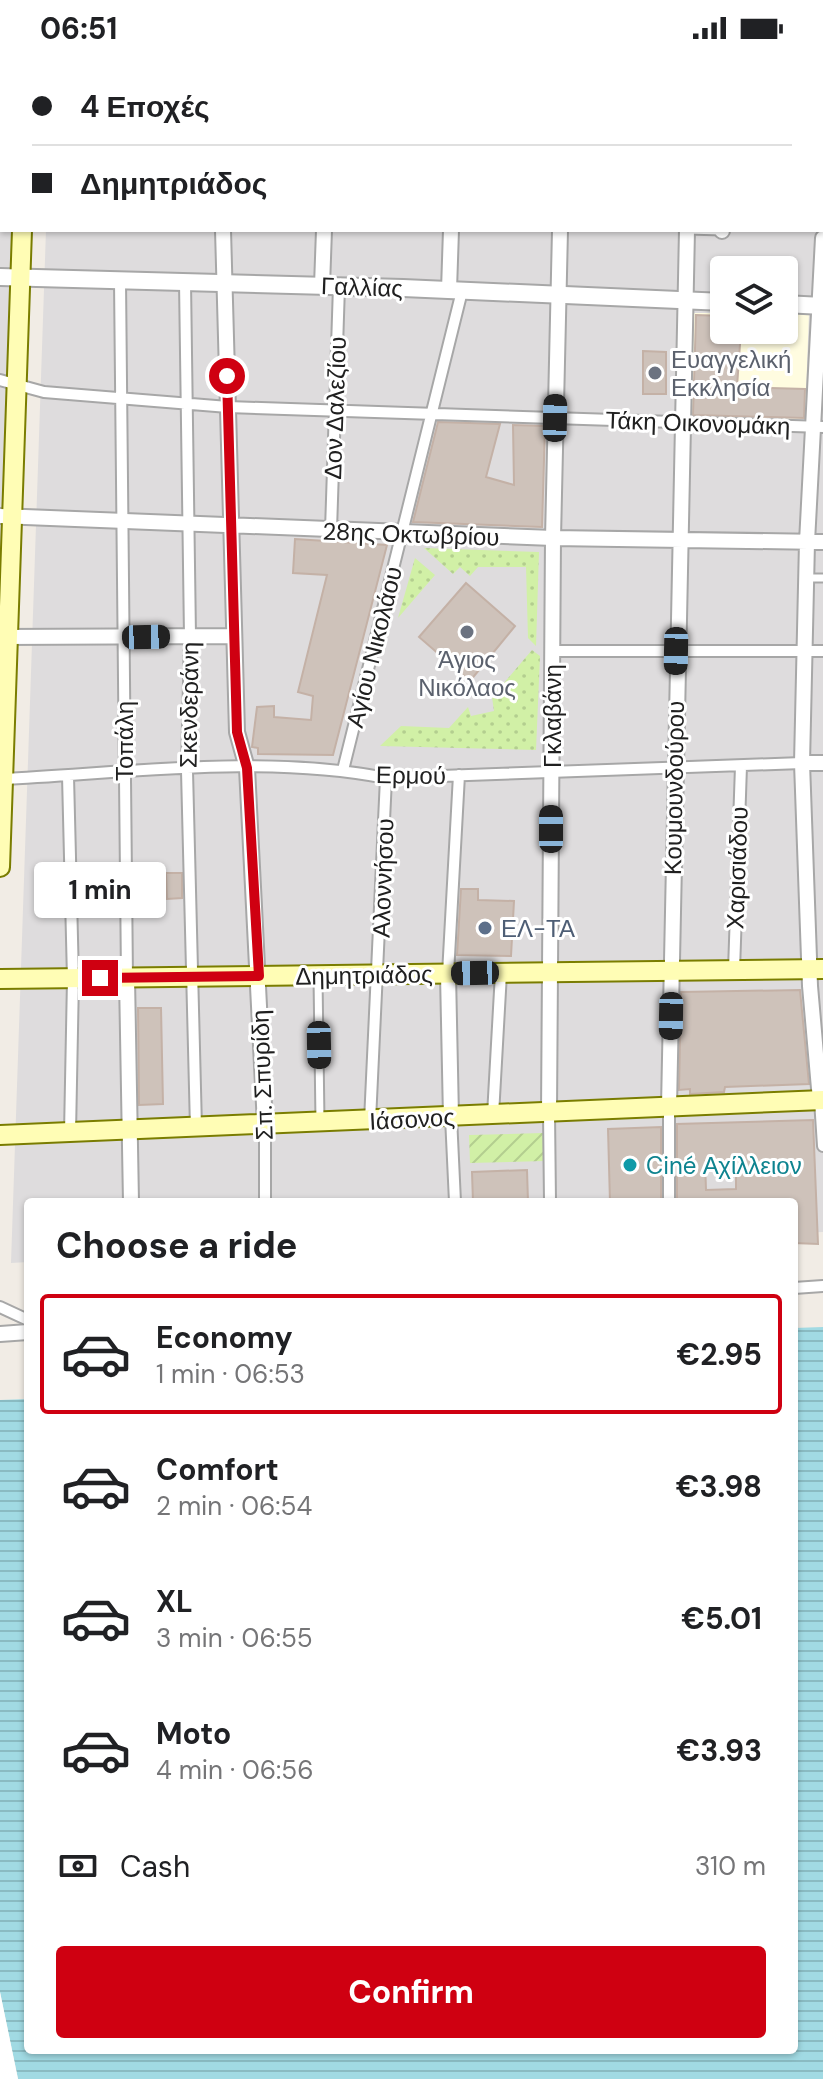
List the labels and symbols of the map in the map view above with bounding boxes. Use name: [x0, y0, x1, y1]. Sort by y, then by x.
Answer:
street label: Γαλλίας: [321, 270, 403, 304]
street label: Δον Δαλεζίου: [317, 336, 353, 480]
place label: Ευαγγελική Εκκλησία: [671, 344, 791, 403]
route start: [209, 358, 245, 394]
marker: Ευαγγελική Εκκλησία: [646, 364, 664, 382]
car: [543, 394, 567, 442]
street label: Τάκη Οικονομάκη: [605, 404, 791, 442]
street label: 28ης Οκτωβρίου: [322, 515, 500, 553]
street label: Αγίου Νικολάου: [339, 563, 409, 731]
marker: Άγιος Νικόλαος: [458, 623, 476, 641]
car: [122, 625, 170, 649]
car: [664, 627, 688, 675]
street label: Σκενδεράνη: [172, 642, 206, 768]
place label: Άγιος Νικόλαος: [418, 644, 516, 703]
street label: Γκλαβάνη: [537, 664, 568, 768]
street label: Τοπάλη: [109, 701, 140, 781]
street label: Κουμουνδούρου: [657, 701, 691, 875]
street label: Ερμού: [376, 759, 446, 791]
car: [539, 805, 563, 853]
street label: Χαρισιάδου: [719, 806, 755, 930]
street label: Αλοννήσου: [365, 818, 401, 938]
callout: 1 min: [34, 862, 166, 918]
place label: ΕΛ-ΤΑ: [501, 913, 575, 944]
marker: ΕΛ-ΤΑ: [476, 919, 494, 937]
street label: Δημητριάδος: [295, 958, 433, 992]
route end: [82, 960, 118, 996]
car: [451, 961, 499, 985]
car: [659, 992, 683, 1040]
street label: Σπ. Σπυρίδη: [244, 1009, 280, 1141]
car: [307, 1021, 331, 1069]
street label: Ιάσονος: [368, 1101, 456, 1137]
place label: Ciné Αχίλλειον: [646, 1150, 802, 1181]
marker: Ciné Αχίλλειον: [621, 1156, 639, 1174]

